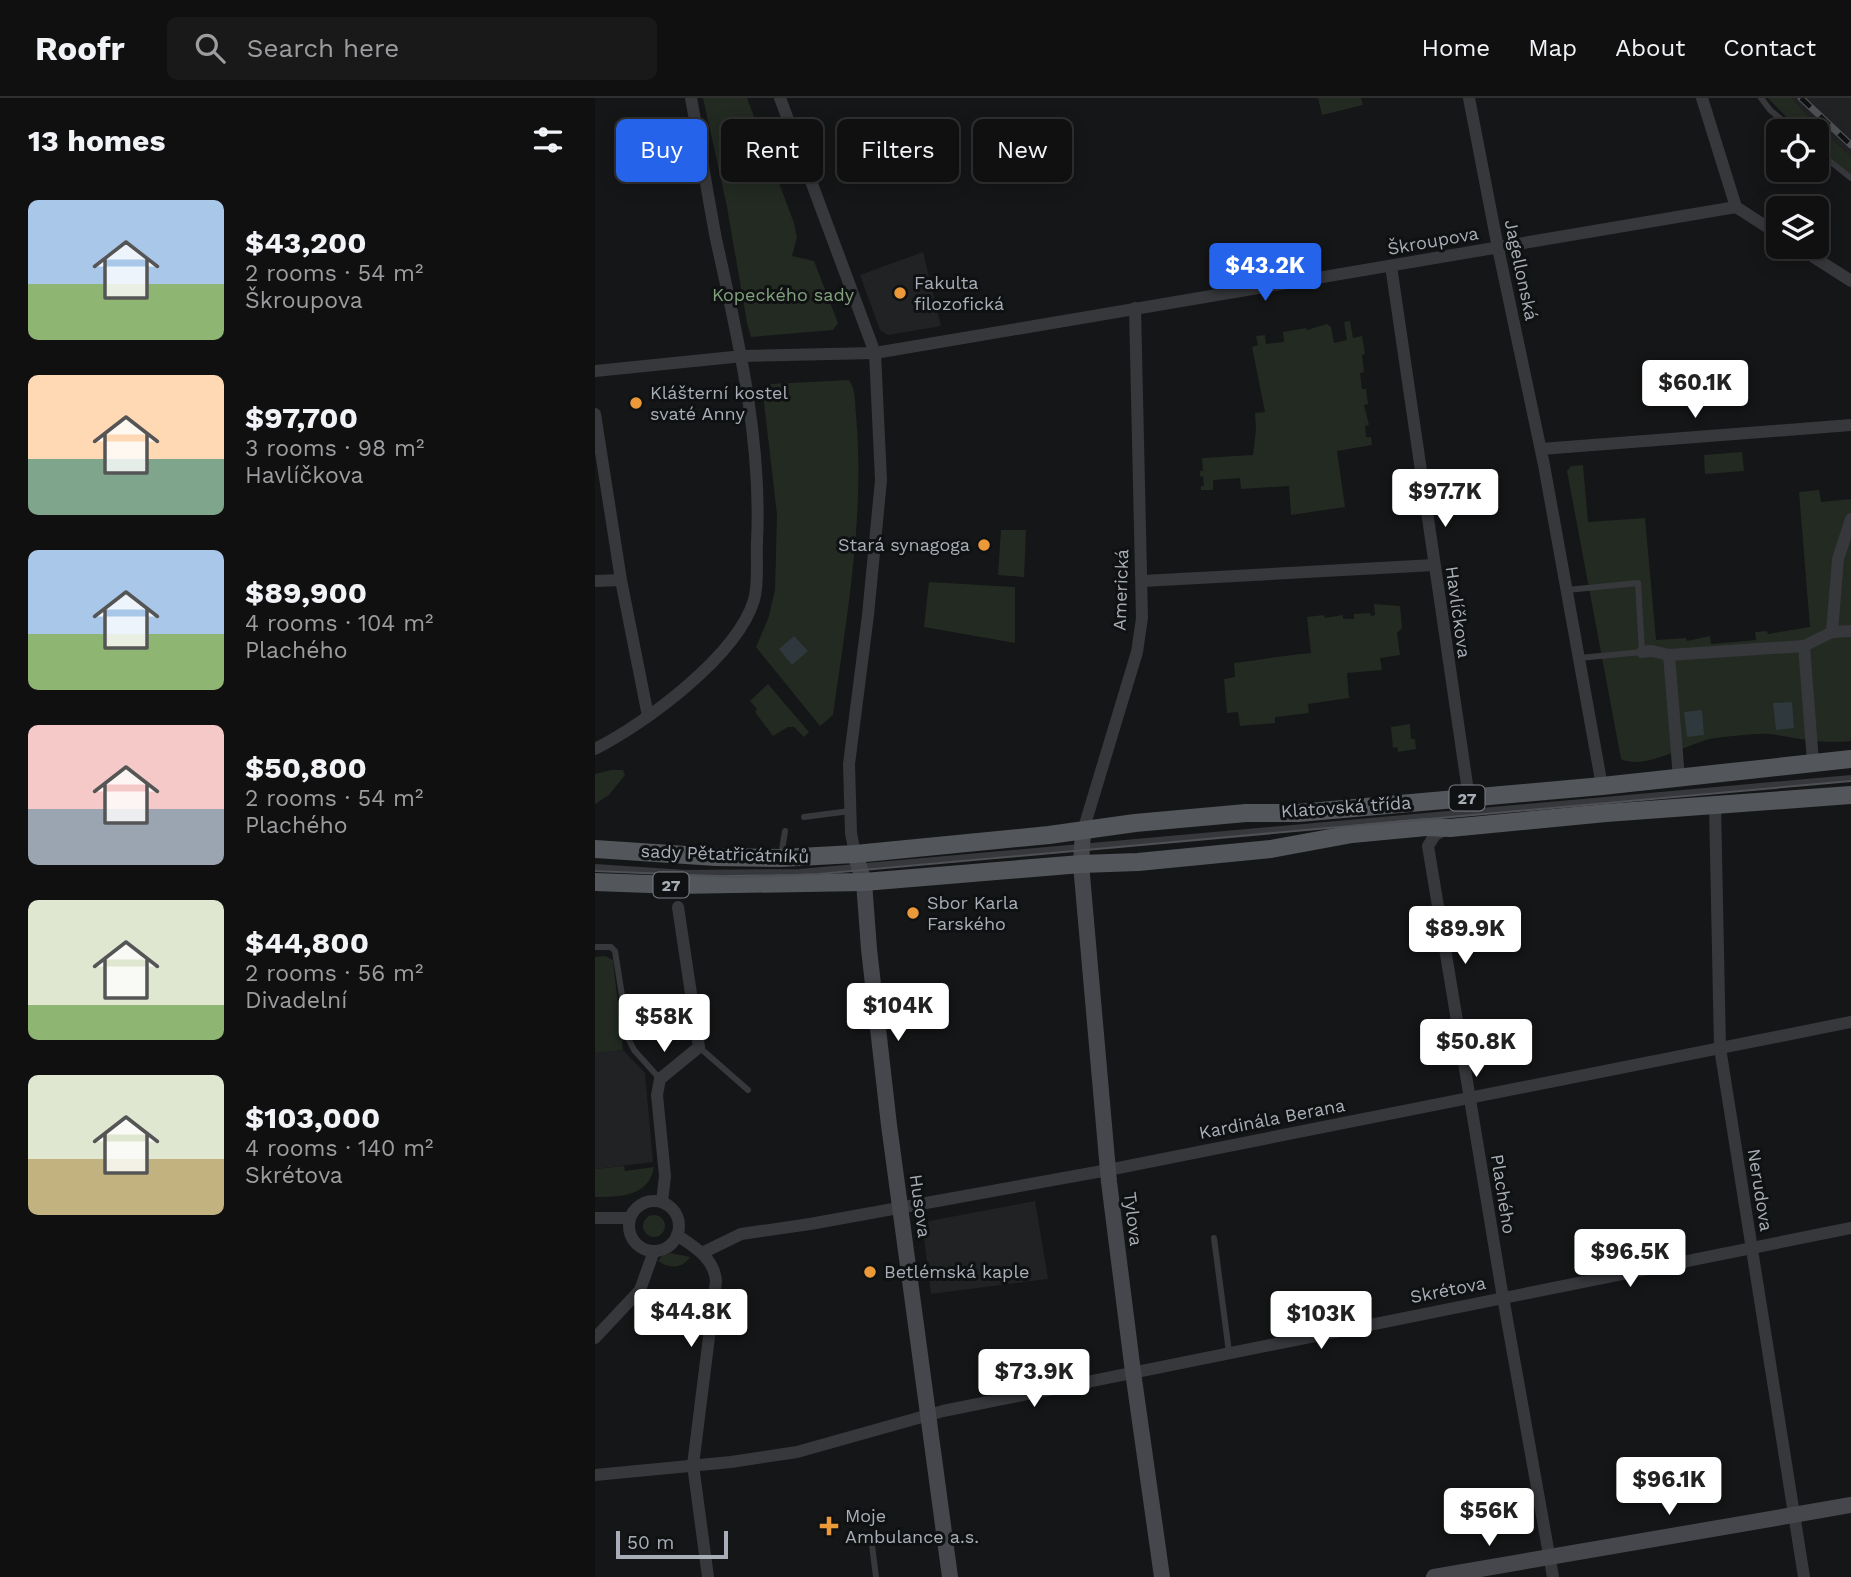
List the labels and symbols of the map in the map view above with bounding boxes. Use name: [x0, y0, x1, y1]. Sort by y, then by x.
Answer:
street label: Jagellonská: [1501, 217, 1542, 322]
street label: Škroupova: [1386, 222, 1480, 259]
pin: $43.2K: [1208, 244, 1322, 303]
place label: Fakulta filozofická: [914, 272, 1004, 314]
park label: Kopeckého sady: [712, 284, 855, 305]
marker: Fakulta filozofická: [892, 285, 908, 301]
pin: $60.1K: [1638, 360, 1752, 420]
place label: Klášterní kostel svaté Anny: [650, 382, 788, 424]
marker: Klášterní kostel svaté Anny: [628, 395, 644, 411]
pin: $97.7K: [1388, 470, 1502, 529]
place label: Stará synagoga: [838, 534, 970, 555]
marker: Stará synagoga: [976, 537, 992, 553]
street label: Americká: [1109, 549, 1132, 631]
street label: Havlíčkova: [1442, 565, 1475, 659]
road number: 27: [1449, 786, 1485, 810]
street label: Klatovská třída: [1280, 791, 1412, 822]
street label: sady Pětatřicátníků: [640, 840, 810, 867]
road number: 27: [653, 872, 689, 898]
place label: Sbor Karla Farského: [927, 892, 1018, 934]
marker: Sbor Karla Farského: [905, 905, 921, 921]
pin: $89.9K: [1408, 906, 1522, 966]
pin: $104K: [849, 984, 947, 1043]
pin: $58K: [623, 995, 705, 1054]
pin: $50.8K: [1419, 1020, 1533, 1079]
street label: Kardinála Berana: [1197, 1094, 1347, 1143]
street label: Nerudova: [1744, 1147, 1777, 1233]
street label: Plachého: [1487, 1153, 1520, 1235]
street label: Husova: [906, 1173, 935, 1239]
street label: Tylova: [1120, 1191, 1147, 1247]
pin: $96.5K: [1573, 1230, 1687, 1289]
place label: Betlémská kaple: [884, 1261, 1029, 1282]
marker: Betlémská kaple: [862, 1264, 878, 1280]
street label: Skrétova: [1408, 1272, 1487, 1307]
pin: $44.8K: [634, 1290, 748, 1349]
pin: $103K: [1272, 1292, 1370, 1351]
pin: $73.9K: [977, 1350, 1091, 1409]
pin: $96.1K: [1612, 1458, 1726, 1517]
pin: $56K: [1448, 1488, 1530, 1548]
place label: Moje Ambulance a.s.: [845, 1505, 979, 1547]
marker: Moje Ambulance a.s.: [819, 1516, 839, 1536]
scale bar: [616, 1528, 728, 1560]

